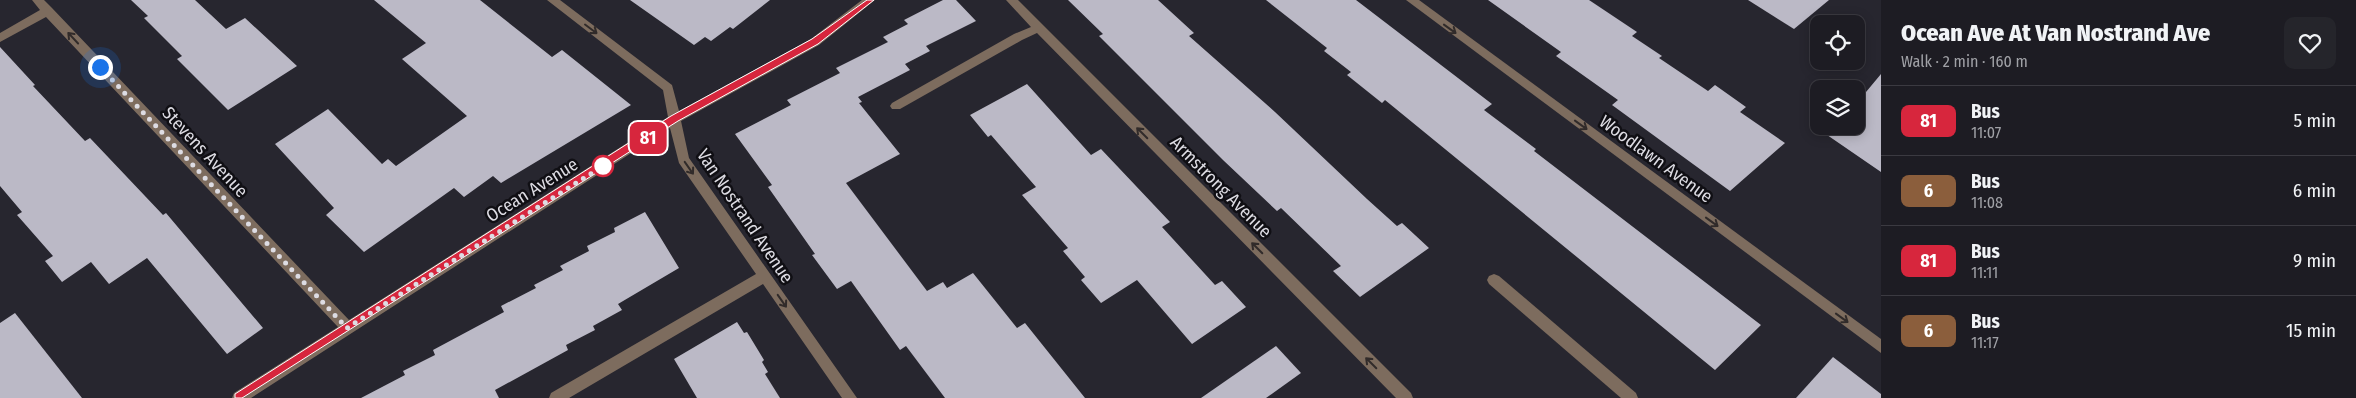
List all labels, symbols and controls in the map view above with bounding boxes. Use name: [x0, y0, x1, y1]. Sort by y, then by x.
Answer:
map controls: [1810, 15, 1865, 135]
button: locate: [1810, 15, 1865, 70]
button: heart: [2284, 17, 2336, 69]
text: Ocean Ave At Van Nostrand Ave: [1901, 19, 2210, 47]
one-way arrow: [584, 24, 597, 35]
one-way arrow: [1443, 24, 1457, 34]
one-way arrow: [67, 32, 79, 44]
text: Walk · 2 min · 160 m: [1901, 52, 2028, 71]
your location: [88, 55, 113, 80]
button: layers: [1810, 80, 1865, 135]
text: Bus: [1971, 100, 2000, 123]
street label: Stevens Avenue: [158, 102, 253, 202]
text: 5 min: [2293, 109, 2336, 132]
street label: Woodlawn Avenue: [1595, 110, 1717, 208]
text: 81: [1920, 110, 1937, 132]
one-way arrow: [1574, 120, 1587, 131]
line badge: 81: [626, 122, 670, 154]
text: 11:07: [1971, 123, 2001, 142]
text: 81: [640, 127, 656, 149]
one-way arrow: [1137, 127, 1149, 139]
street label: Armstrong Avenue: [1166, 132, 1276, 242]
street label: Van Nostrand Avenue: [692, 145, 798, 287]
street label: Ocean Avenue: [482, 153, 582, 227]
unlabelled marker: [592, 155, 614, 177]
one-way arrow: [684, 161, 694, 175]
text: Bus: [1971, 170, 2000, 193]
text: 6 min: [2293, 179, 2336, 202]
text: 6: [1924, 180, 1933, 202]
text: 11:08: [1971, 193, 2003, 212]
one-way arrow: [1705, 217, 1719, 227]
text: Bus: [1971, 240, 2000, 263]
one-way arrow: [1251, 242, 1263, 254]
text: 9 min: [2293, 249, 2336, 272]
text: 81: [1920, 250, 1937, 272]
text: 11:11: [1971, 263, 1998, 282]
one-way arrow: [777, 294, 787, 308]
text: Bus: [1971, 310, 2000, 333]
one-way arrow: [1835, 313, 1848, 324]
text: 15 min: [2286, 319, 2336, 342]
text: 6: [1924, 320, 1933, 342]
text: 11:17: [1971, 333, 1999, 352]
one-way arrow: [1365, 357, 1377, 370]

